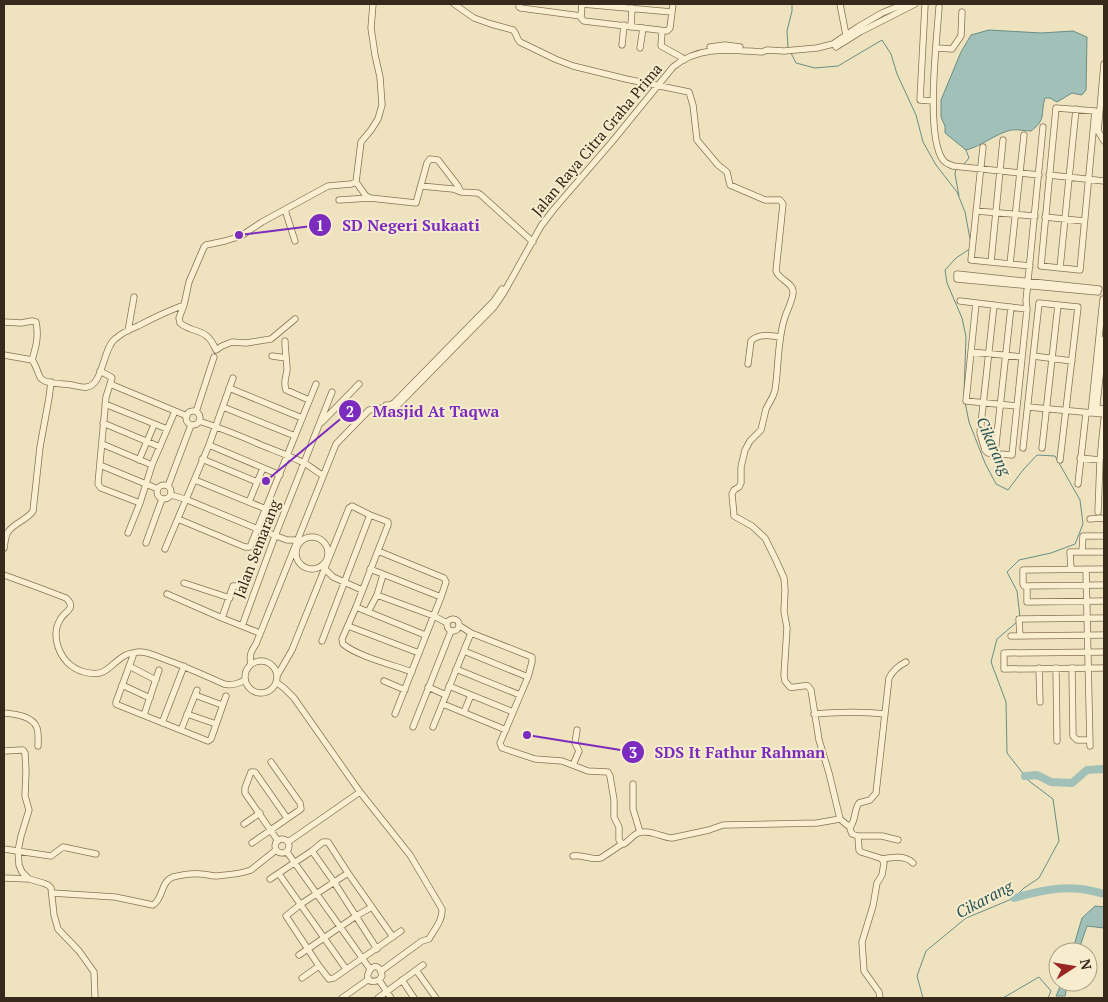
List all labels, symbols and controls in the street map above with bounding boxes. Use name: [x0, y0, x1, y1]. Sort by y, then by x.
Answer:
street label: Jalan Raya Citra Graha Prima: [526, 59, 666, 220]
callout: SD Negeri Sukaati: [307, 210, 490, 241]
text: SD Negeri Sukaati: [342, 214, 480, 236]
text: 1: [316, 215, 324, 235]
callout: Masjid At Taqwa: [337, 396, 509, 427]
text: Masjid At Taqwa: [373, 400, 500, 422]
text: 2: [346, 401, 354, 421]
water label: Cikarang: [971, 413, 1017, 480]
street label: Jalan Semarang: [228, 496, 284, 601]
callout: SDS It Fathur Rahman: [620, 737, 836, 768]
text: SDS It Fathur Rahman: [655, 741, 826, 763]
text: 3: [629, 742, 637, 762]
water label: Cikarang: [951, 874, 1018, 923]
north arrow: [1048, 942, 1098, 992]
text: N: [1076, 957, 1097, 972]

